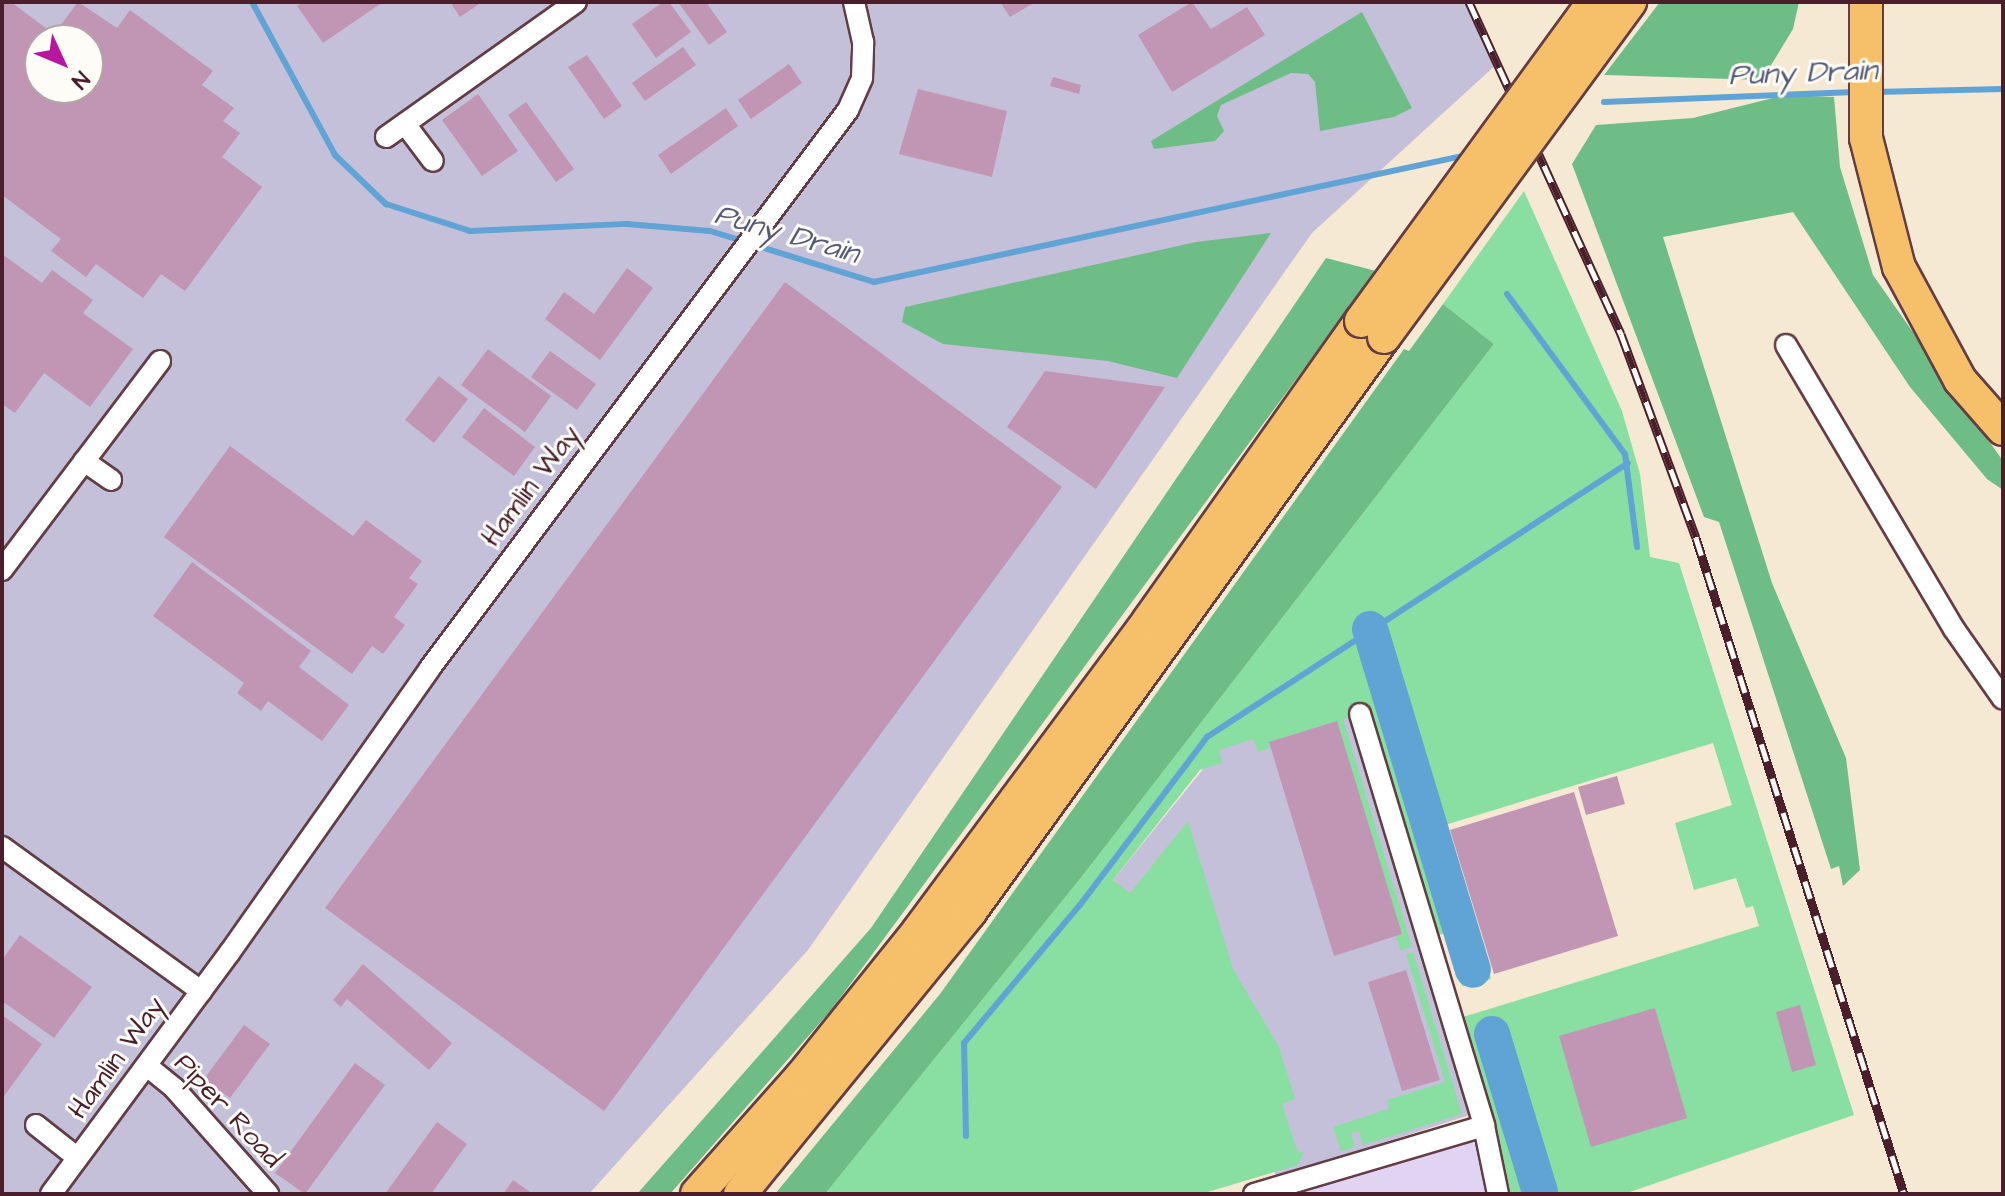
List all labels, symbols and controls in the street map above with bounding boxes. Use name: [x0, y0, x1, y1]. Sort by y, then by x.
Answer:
north arrow: [24, 24, 104, 104]
water label: Puny Drain: [1728, 52, 1878, 94]
text: N: [64, 64, 96, 95]
water label: Puny Drain: [711, 196, 863, 272]
street label: Hamlin Way: [475, 419, 587, 553]
street label: Hamlin Way: [61, 990, 173, 1126]
street label: Piper Road: [167, 1047, 289, 1175]

